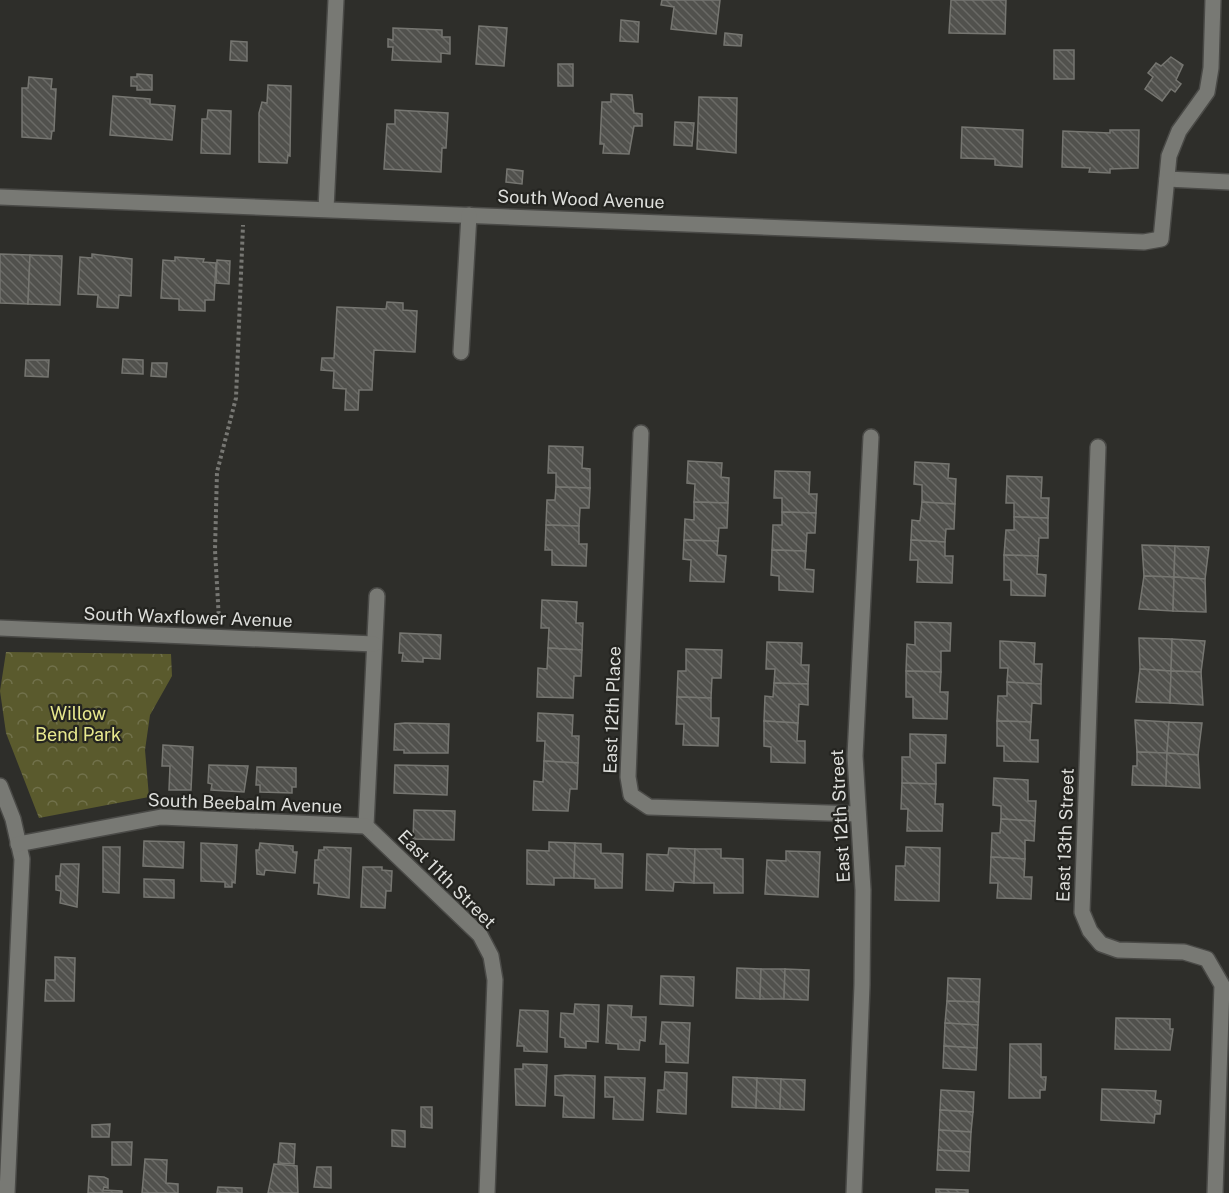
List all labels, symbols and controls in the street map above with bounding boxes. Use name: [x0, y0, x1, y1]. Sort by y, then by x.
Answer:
street label: South Wood Avenue: [497, 186, 665, 212]
street label: South Waxflower Avenue: [83, 603, 293, 631]
street label: East 12th Place: [599, 646, 625, 774]
park label: Willow Bend Park: [35, 703, 121, 745]
street label: East 12th Street: [826, 749, 854, 883]
street label: East 13th Street: [1052, 768, 1078, 902]
street label: South Beebalm Avenue: [147, 789, 343, 817]
street label: East 11th Street: [394, 826, 500, 932]

